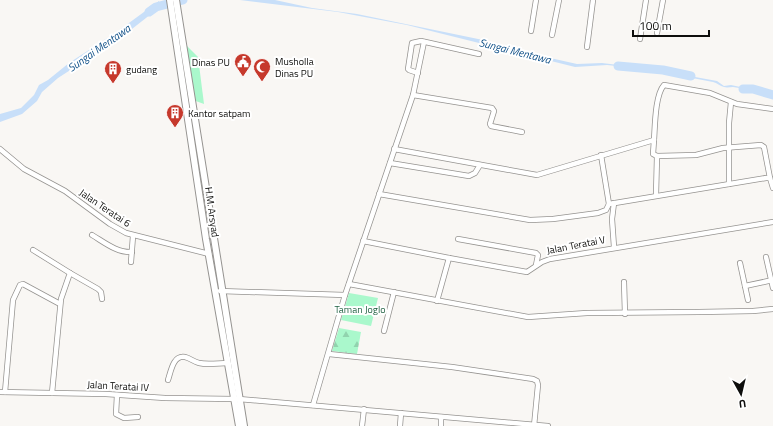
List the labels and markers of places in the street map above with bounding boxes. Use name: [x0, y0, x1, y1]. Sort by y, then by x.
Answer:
public building icon: Dinas PU: [233, 52, 253, 77]
place label: Musholla Dinas PU: [275, 54, 314, 81]
place label: Dinas PU: [192, 55, 230, 70]
mosque icon: Musholla Dinas PU: [252, 57, 272, 82]
building icon: gudang: [103, 59, 123, 84]
place label: gudang: [126, 62, 157, 77]
building icon: Kantor satpam: [165, 103, 185, 128]
place label: Kantor satpam: [188, 106, 250, 121]

